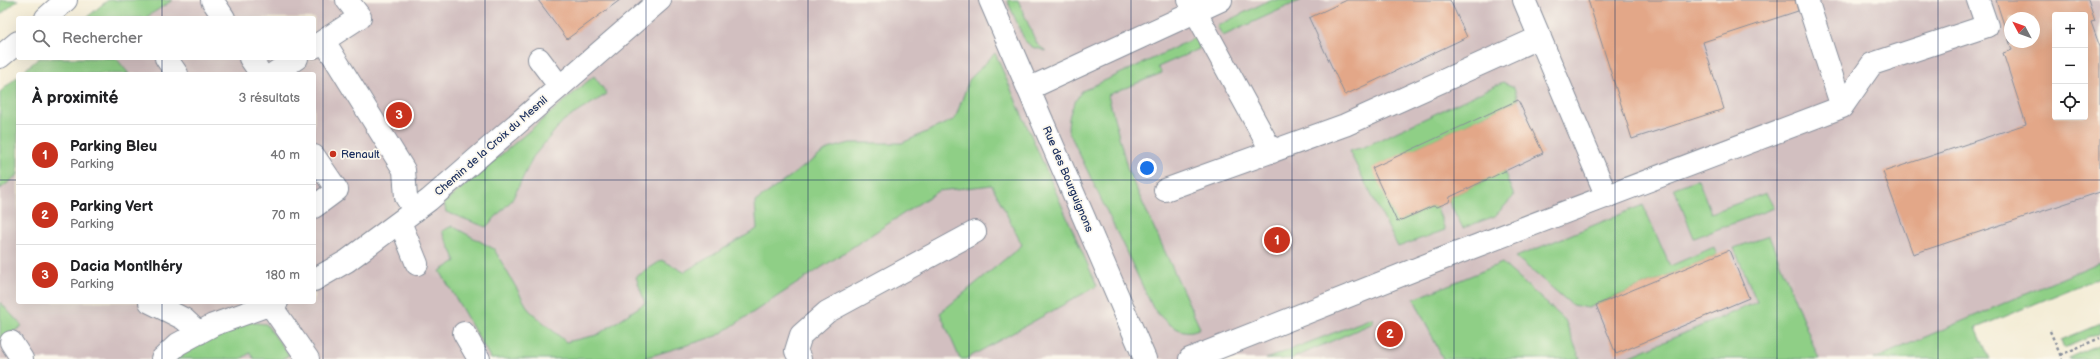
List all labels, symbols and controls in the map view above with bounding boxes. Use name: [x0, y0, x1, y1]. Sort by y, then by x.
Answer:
north arrow: [2004, 12, 2040, 48]
map controls: [2052, 12, 2088, 120]
button: +: [2052, 12, 2088, 48]
search box: [16, 16, 316, 60]
icon: search: [30, 27, 52, 49]
text: Rechercher: [62, 29, 142, 48]
button: −: [2052, 48, 2088, 84]
button: locate: [2052, 84, 2088, 120]
text: À proximité: [32, 88, 118, 108]
text: 3 résultats: [238, 90, 300, 106]
street label: Chemin de la Croix du Mesnil: [432, 93, 550, 199]
pin: 3: [386, 100, 412, 130]
street label: Rue des Bourguignons: [1040, 124, 1096, 234]
text: Parking Bleu: [70, 137, 157, 156]
text: 1: [42, 147, 48, 163]
text: 40 m: [270, 147, 300, 163]
place label: Renault: [341, 148, 380, 161]
marker: Renault: [328, 149, 338, 159]
text: Parking: [70, 156, 114, 172]
your location: [1137, 158, 1157, 178]
text: Parking Vert: [70, 197, 153, 216]
text: 2: [41, 207, 49, 223]
text: 70 m: [272, 207, 300, 223]
text: Parking: [70, 216, 114, 232]
pin: 1: [1264, 225, 1290, 255]
text: Dacia Montlhéry: [70, 257, 182, 276]
text: 3: [41, 267, 49, 283]
text: 180 m: [265, 267, 300, 283]
text: Parking: [70, 276, 114, 292]
pin: 2: [1377, 319, 1403, 349]

